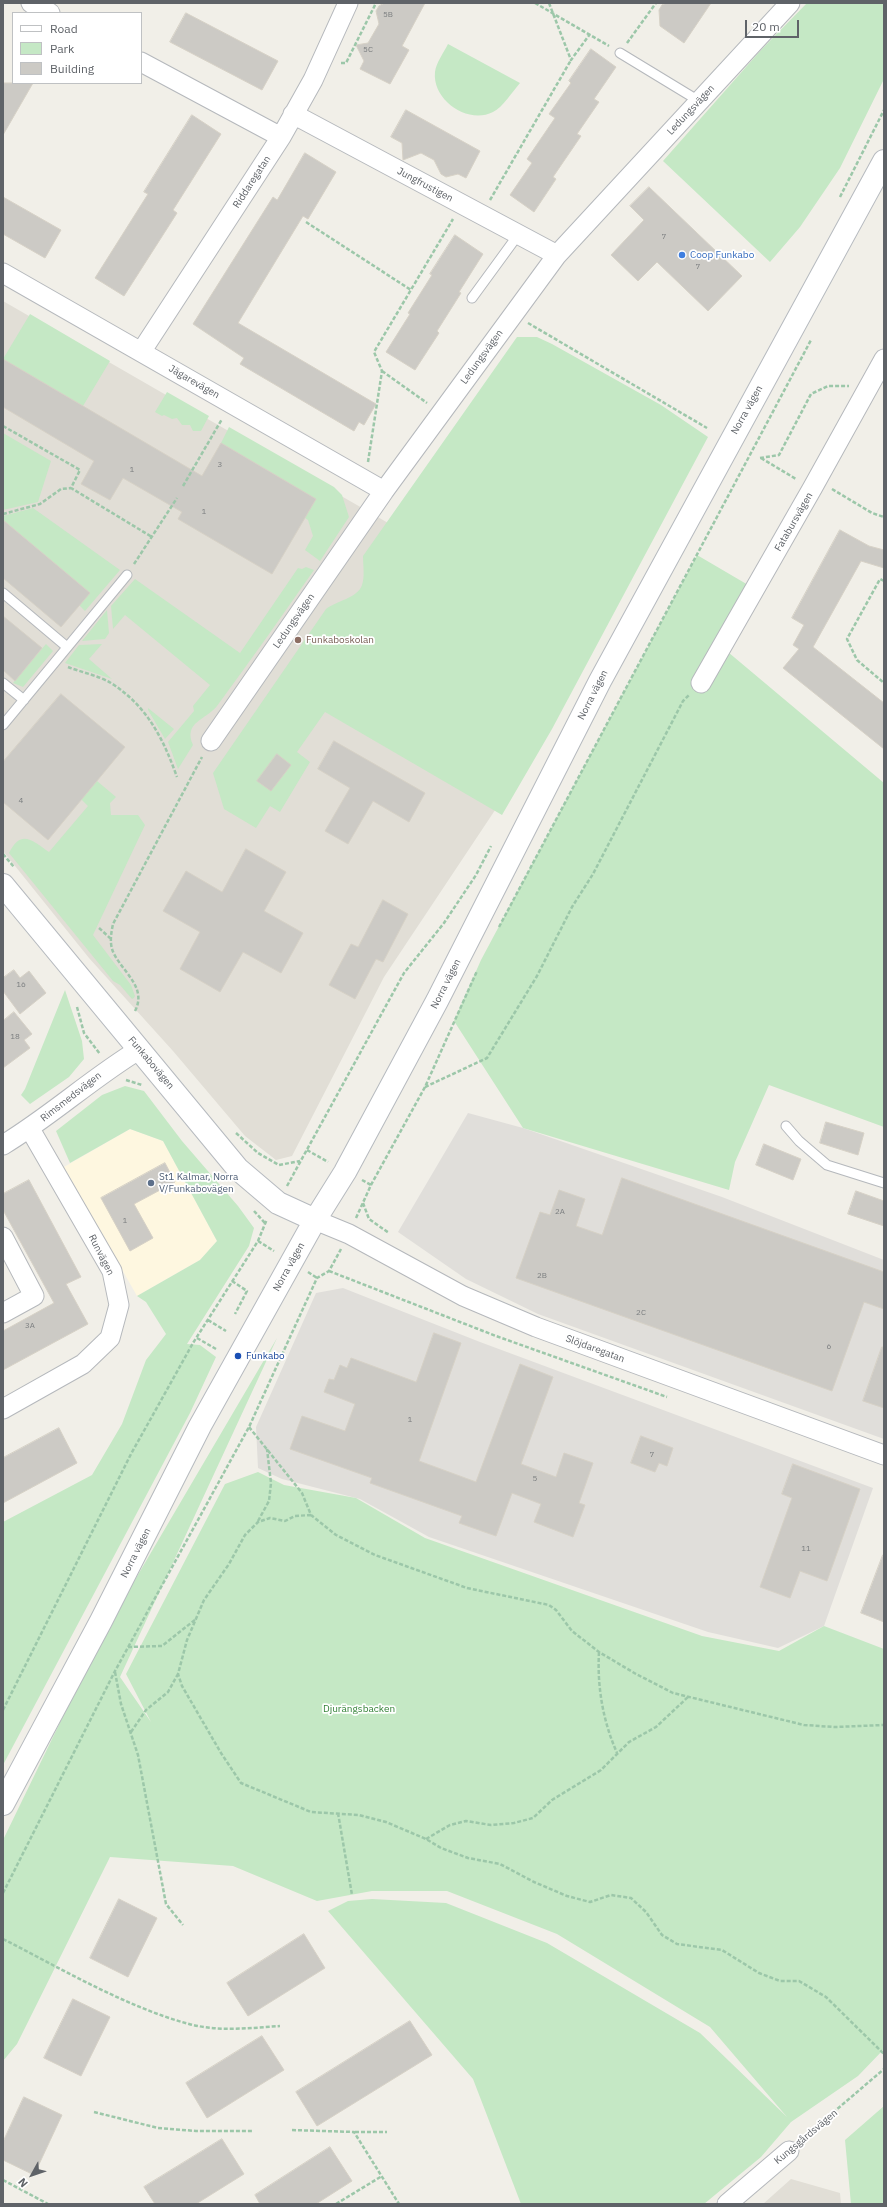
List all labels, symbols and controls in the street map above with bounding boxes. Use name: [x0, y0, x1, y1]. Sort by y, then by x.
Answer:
house number: 5B: [383, 10, 393, 20]
legend: [12, 12, 142, 84]
scale bar: [747, 12, 801, 38]
text: 20 m: [752, 19, 780, 34]
text: Road: [50, 21, 78, 36]
text: Park: [50, 41, 74, 56]
house number: 5C: [363, 45, 373, 55]
text: Building: [50, 61, 94, 76]
street label: Ledungsvägen: [665, 82, 717, 138]
street label: Riddaregatan: [231, 154, 273, 210]
street label: Jungfrustigen: [395, 165, 455, 205]
house number: 7: [662, 232, 666, 242]
place label: Coop Funkabo: [690, 249, 754, 261]
marker: Coop Funkabo: [677, 250, 687, 260]
house number: 7: [696, 262, 700, 272]
street label: Ledungsvägen: [458, 328, 506, 386]
street label: Jägarevägen: [166, 363, 222, 401]
street label: Norra vägen: [729, 383, 765, 437]
house number: 3: [218, 460, 222, 470]
house number: 1: [130, 465, 134, 475]
street label: Fatabursvägen: [772, 490, 816, 554]
house number: 1: [202, 507, 206, 517]
street label: Ledungsvägen: [271, 591, 317, 651]
place label: Funkaboskolan: [306, 634, 374, 646]
marker: Funkaboskolan: [293, 635, 303, 645]
street label: Norra vägen: [575, 668, 611, 722]
house number: 4: [19, 796, 23, 806]
street label: Norra vägen: [428, 957, 464, 1011]
house number: 16: [16, 980, 26, 990]
house number: 18: [10, 1032, 20, 1042]
street label: Funkabovägen: [125, 1034, 177, 1092]
street label: Rimsmedsvägen: [38, 1070, 104, 1124]
place label: St1 Kalmar, Norra V/Funkabovägen: [159, 1171, 238, 1194]
marker: St1 Kalmar, Norra V/Funkabovägen: [146, 1178, 156, 1188]
house number: 2A: [555, 1207, 565, 1217]
house number: 1: [123, 1216, 127, 1226]
street label: Runvägen: [86, 1233, 116, 1277]
street label: Norra vägen: [271, 1240, 307, 1294]
house number: 2B: [537, 1271, 547, 1281]
house number: 2C: [636, 1308, 646, 1318]
house number: 3A: [25, 1321, 35, 1331]
street label: Slöjdaregatan: [564, 1333, 626, 1365]
house number: 6: [827, 1342, 831, 1352]
place label: Funkabo: [246, 1350, 285, 1362]
marker: Funkabo: [233, 1351, 243, 1361]
house number: 1: [408, 1415, 412, 1425]
house number: 7: [650, 1450, 654, 1460]
house number: 5: [533, 1474, 537, 1484]
street label: Norra vägen: [118, 1526, 154, 1580]
house number: 11: [801, 1544, 811, 1554]
park label: Djurängsbacken: [323, 1703, 395, 1715]
street label: Kungsgårdsvägen: [772, 2107, 840, 2167]
north arrow: [12, 2155, 52, 2195]
text: N: [15, 2175, 31, 2190]

